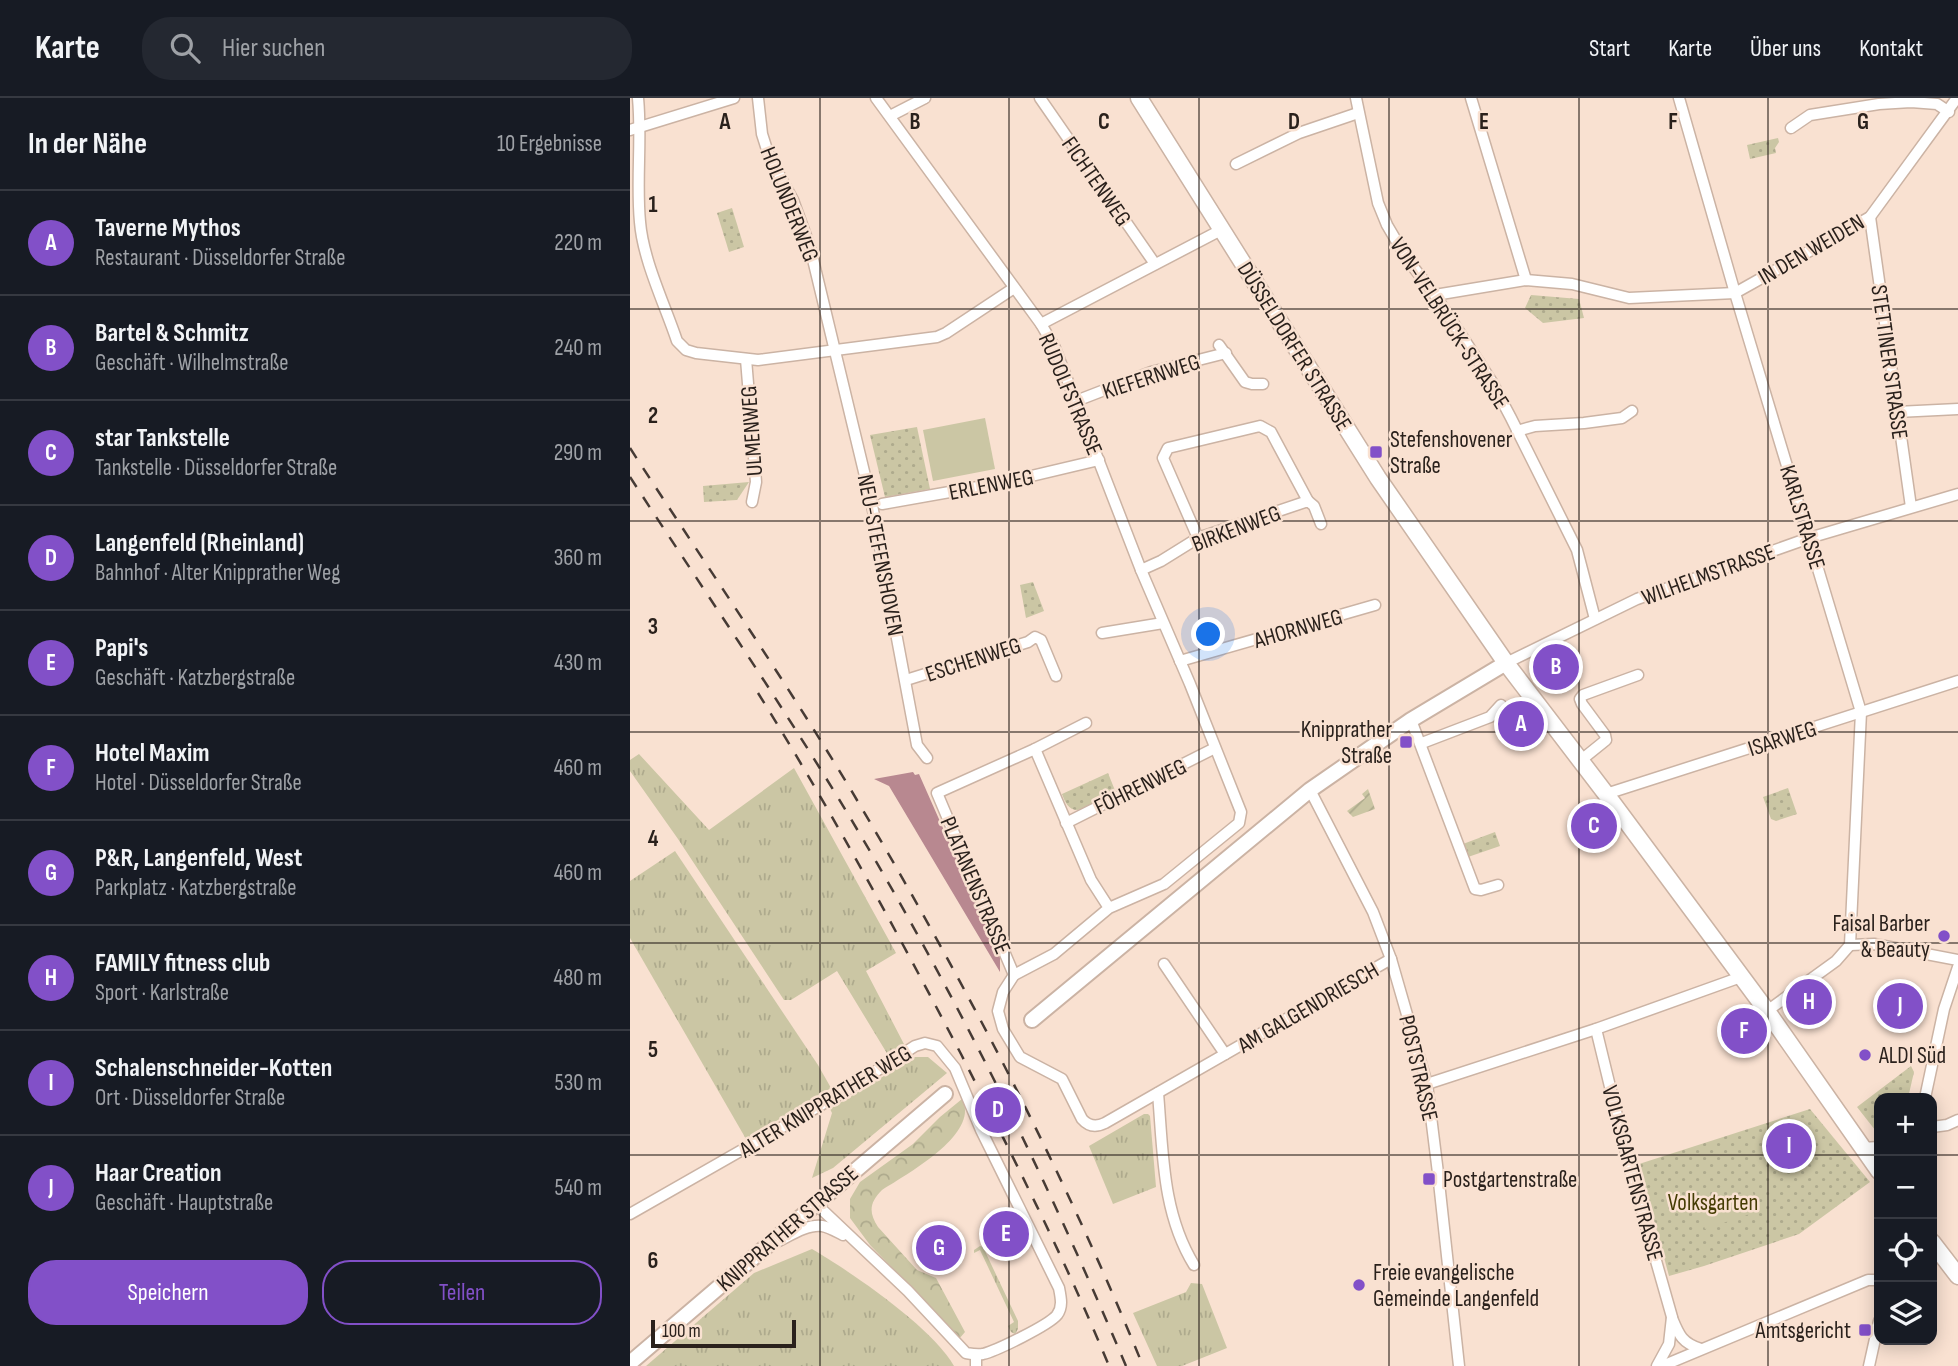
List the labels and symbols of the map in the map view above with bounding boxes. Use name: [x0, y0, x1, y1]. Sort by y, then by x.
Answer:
text: A: [719, 108, 732, 136]
text: B: [910, 108, 921, 136]
text: C: [1098, 108, 1110, 136]
text: D: [1288, 108, 1300, 136]
text: E: [1479, 108, 1489, 136]
text: F: [1668, 108, 1678, 136]
text: G: [1857, 108, 1869, 136]
street label: FICHTENWEG: [1055, 131, 1137, 232]
street label: HOLUNDERWEG: [753, 143, 825, 266]
text: 1: [648, 191, 658, 219]
street label: IN DEN WEIDEN: [1753, 208, 1870, 291]
street label: VON-VELBRÜCK-STRASSE: [1383, 233, 1515, 414]
street label: DÜSSELDORFER STRASSE: [1231, 257, 1357, 436]
street label: STETTINER STRASSE: [1864, 283, 1914, 441]
street label: RUDOLFSTRASSE: [1032, 329, 1108, 460]
street label: KIEFERNWEG: [1099, 348, 1204, 406]
street label: ULMENWEG: [735, 385, 769, 477]
text: 2: [648, 402, 658, 430]
place label: Stefenshovener Straße: [1390, 426, 1513, 480]
marker: Stefenshovener Straße: [1368, 444, 1384, 460]
street label: KARLSTRASSE: [1773, 462, 1831, 573]
street label: ERLENWEG: [947, 463, 1036, 507]
street label: NEU-STEFENSHOVEN: [851, 472, 909, 638]
street label: BIRKENWEG: [1188, 499, 1285, 559]
street label: WILHELMSTRASSE: [1638, 538, 1779, 612]
street label: AHORNWEG: [1250, 603, 1346, 655]
text: 3: [648, 613, 658, 641]
your location: [1191, 617, 1225, 651]
street label: ESCHENWEG: [922, 631, 1025, 689]
pin: B: [1533, 641, 1579, 693]
pin: A: [1498, 698, 1544, 750]
street label: ISARWEG: [1744, 715, 1820, 763]
place label: Knipprather Straße: [1301, 716, 1392, 770]
marker: Knipprather Straße: [1398, 734, 1414, 750]
street label: FÖHRENWEG: [1090, 753, 1191, 821]
pin: C: [1571, 800, 1617, 852]
street label: PLATANENSTRASSE: [934, 812, 1017, 958]
text: 4: [648, 825, 659, 853]
place label: Faisal Barber & Beauty: [1832, 910, 1930, 964]
marker: Faisal Barber & Beauty: [1936, 928, 1952, 944]
street label: AM GALGENDRIESCH: [1232, 956, 1384, 1060]
pin: H: [1786, 976, 1832, 1028]
pin: J: [1877, 980, 1923, 1032]
pin: F: [1721, 1005, 1767, 1057]
street label: POSTSTRASSE: [1392, 1013, 1444, 1124]
text: 5: [648, 1036, 658, 1064]
street label: ALTER KNIPPRATHER WEG: [734, 1039, 917, 1165]
place label: ALDI Süd: [1878, 1042, 1946, 1070]
marker: ALDI Süd: [1857, 1047, 1873, 1063]
street label: VOLKSGARTENSTRASSE: [1595, 1082, 1669, 1264]
pin: D: [975, 1084, 1021, 1136]
pin: I: [1766, 1120, 1812, 1172]
street label: KNIPPRATHER STRASSE: [711, 1160, 864, 1298]
place label: Postgartenstraße: [1443, 1166, 1577, 1194]
marker: Postgartenstraße: [1421, 1171, 1437, 1187]
park label: Volksgarten: [1668, 1189, 1758, 1217]
pin: E: [983, 1208, 1029, 1260]
pin: G: [916, 1222, 962, 1274]
text: 6: [648, 1247, 658, 1275]
place label: Freie evangelische Gemeinde Langenfeld: [1373, 1259, 1539, 1313]
marker: Freie evangelische Gemeinde Langenfeld: [1351, 1277, 1367, 1293]
scale bar: [651, 1317, 796, 1349]
place label: Amtsgericht: [1754, 1317, 1851, 1345]
marker: Amtsgericht: [1857, 1322, 1873, 1338]

